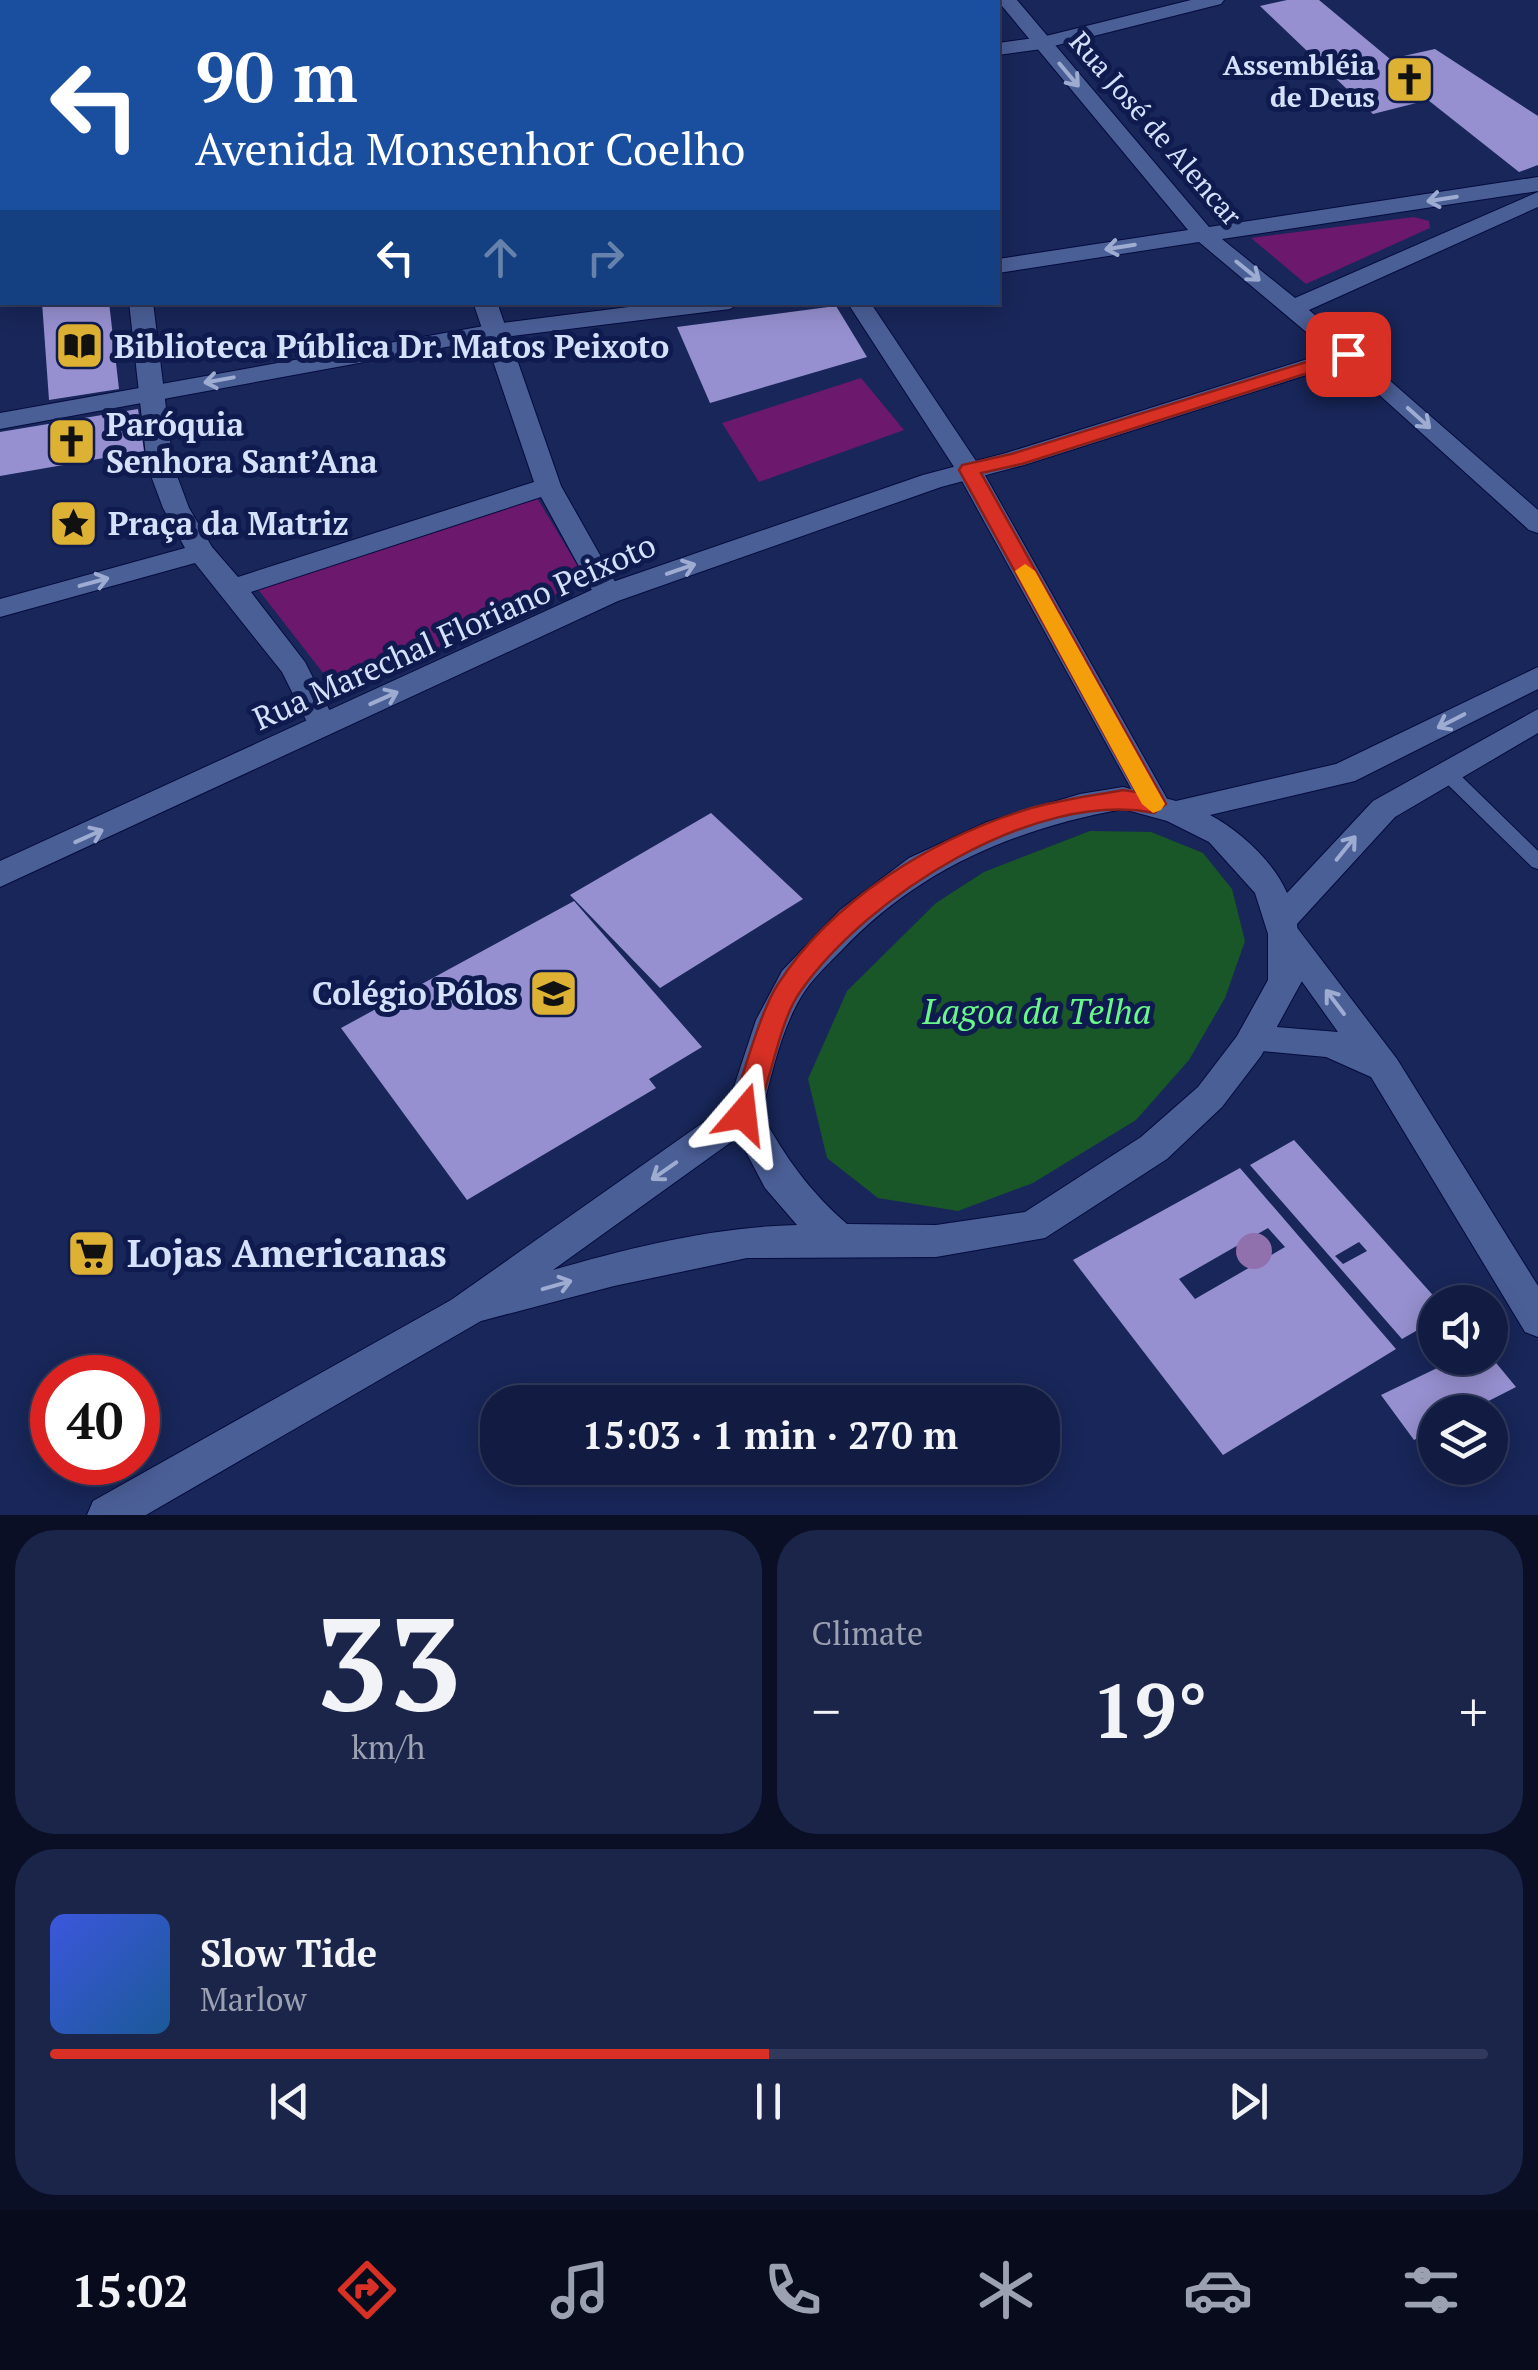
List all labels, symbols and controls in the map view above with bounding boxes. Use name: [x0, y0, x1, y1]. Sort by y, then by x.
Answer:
street label: Rua José de Alencar: [1062, 23, 1250, 233]
text: 90 m: [195, 29, 358, 122]
icon: left: [30, 40, 160, 170]
place label: Assembléia de Deus: [1223, 46, 1375, 115]
church icon: Assembléia de Deus: [1384, 54, 1436, 106]
one-way arrow: [1058, 62, 1081, 87]
text: Avenida Monsenhor Coelho: [195, 118, 745, 178]
one-way arrow: [1426, 190, 1458, 208]
icon: left: [368, 230, 423, 285]
icon: ahead: [473, 230, 528, 285]
icon: right: [578, 230, 633, 285]
one-way arrow: [1105, 239, 1137, 257]
one-way arrow: [1235, 260, 1261, 282]
pin: [1306, 312, 1391, 397]
library icon: Biblioteca Pública Dr. Matos Peixoto: [53, 320, 105, 372]
place label: Biblioteca Pública Dr. Matos Peixoto: [114, 325, 669, 367]
icon: arrive: [1321, 327, 1376, 382]
one-way arrow: [203, 371, 235, 390]
place label: Paróquia Senhora Sant’Ana: [106, 403, 378, 482]
one-way arrow: [1406, 406, 1431, 429]
church icon: Paróquia Senhora Sant’Ana: [45, 416, 97, 468]
place icon: Praça da Matriz: [47, 497, 99, 549]
place label: Praça da Matriz: [108, 502, 349, 544]
street label: Rua Marechal Floriano Peixoto: [246, 523, 662, 739]
one-way arrow: [665, 558, 697, 576]
one-way arrow: [78, 571, 109, 590]
one-way arrow: [368, 688, 399, 706]
one-way arrow: [1437, 712, 1467, 731]
one-way arrow: [73, 826, 104, 844]
one-way arrow: [1335, 835, 1357, 861]
school or university icon: Colégio Pólos: [527, 967, 579, 1019]
place label: Colégio Pólos: [312, 972, 518, 1014]
water label: Lagoa da Telha: [921, 988, 1152, 1034]
one-way arrow: [1324, 989, 1346, 1015]
position arrow: [691, 1062, 795, 1166]
one-way arrow: [651, 1160, 678, 1181]
supermarket icon: Lojas Americanas: [66, 1227, 118, 1279]
place label: Lojas Americanas: [127, 1228, 447, 1278]
one-way arrow: [541, 1275, 573, 1293]
map controls: [1418, 1285, 1508, 1485]
button: sound: [1418, 1285, 1508, 1375]
speed limit sign: 40: [30, 1355, 160, 1485]
button: layers: [1418, 1395, 1508, 1485]
text: 15:03 · 1 min · 270 m: [582, 1410, 958, 1460]
text: 33: [315, 1575, 462, 1747]
text: Climate: [812, 1612, 923, 1654]
text: 19°: [1092, 1660, 1208, 1759]
text: −: [812, 1674, 841, 1747]
text: +: [1459, 1674, 1488, 1747]
text: km/h: [351, 1726, 425, 1768]
text: Slow Tide: [200, 1928, 377, 1978]
text: Marlow: [200, 1978, 306, 2020]
icon: previous: [262, 2074, 317, 2129]
icon: pause: [741, 2074, 796, 2129]
icon: next: [1221, 2074, 1276, 2129]
icon: directions: [332, 2255, 402, 2325]
icon: music: [545, 2255, 615, 2325]
icon: phone: [758, 2255, 828, 2325]
icon: climate: [971, 2255, 1041, 2325]
icon: car: [1183, 2255, 1253, 2325]
icon: filters: [1396, 2255, 1466, 2325]
text: 15:02: [71, 2260, 189, 2320]

